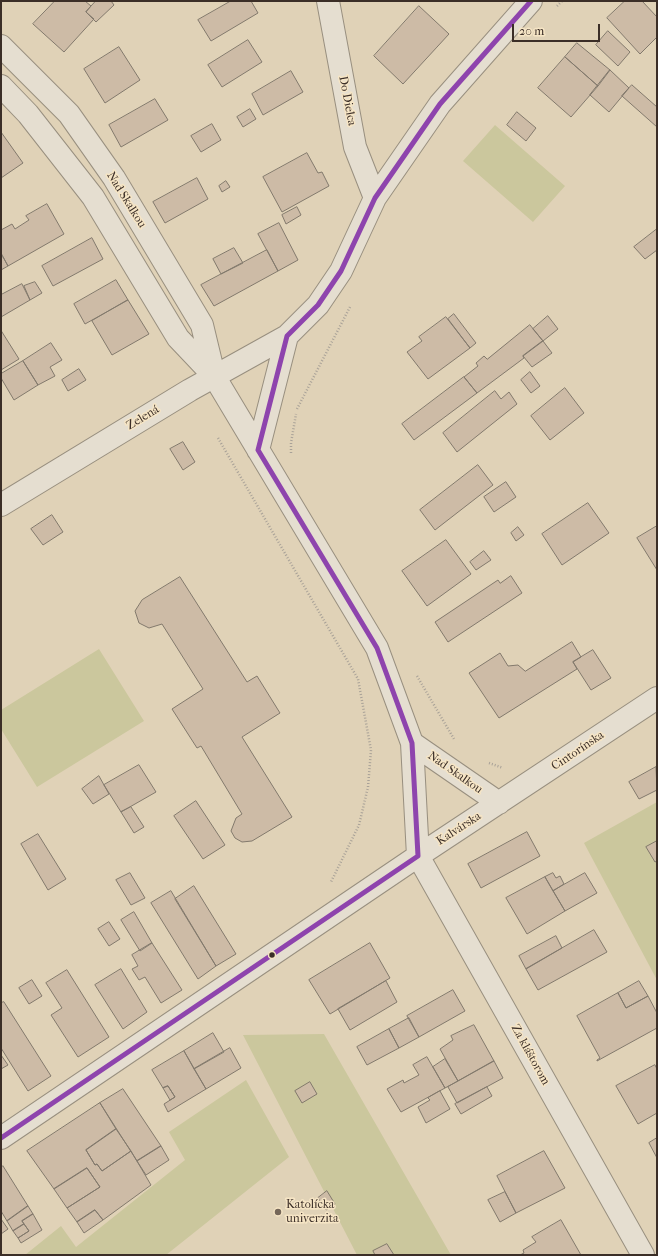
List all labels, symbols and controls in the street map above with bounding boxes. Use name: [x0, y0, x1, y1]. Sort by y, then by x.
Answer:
scale bar: [514, 16, 602, 42]
text: 20 m: [519, 24, 544, 38]
street label: Do Dielca: [335, 75, 359, 127]
street label: Nad Skalkou: [103, 169, 149, 231]
street label: Zelená: [124, 403, 162, 433]
street label: Cintorínska: [549, 728, 607, 774]
street label: Nad Skalkou: [425, 749, 485, 797]
street label: Kalvárska: [434, 809, 484, 849]
unlabelled marker: [267, 950, 277, 960]
street label: Za kláštorom: [507, 1022, 553, 1088]
place label: Katolícka univerzita: [286, 1198, 339, 1226]
marker: Katolícka univerzita: [273, 1207, 283, 1217]

